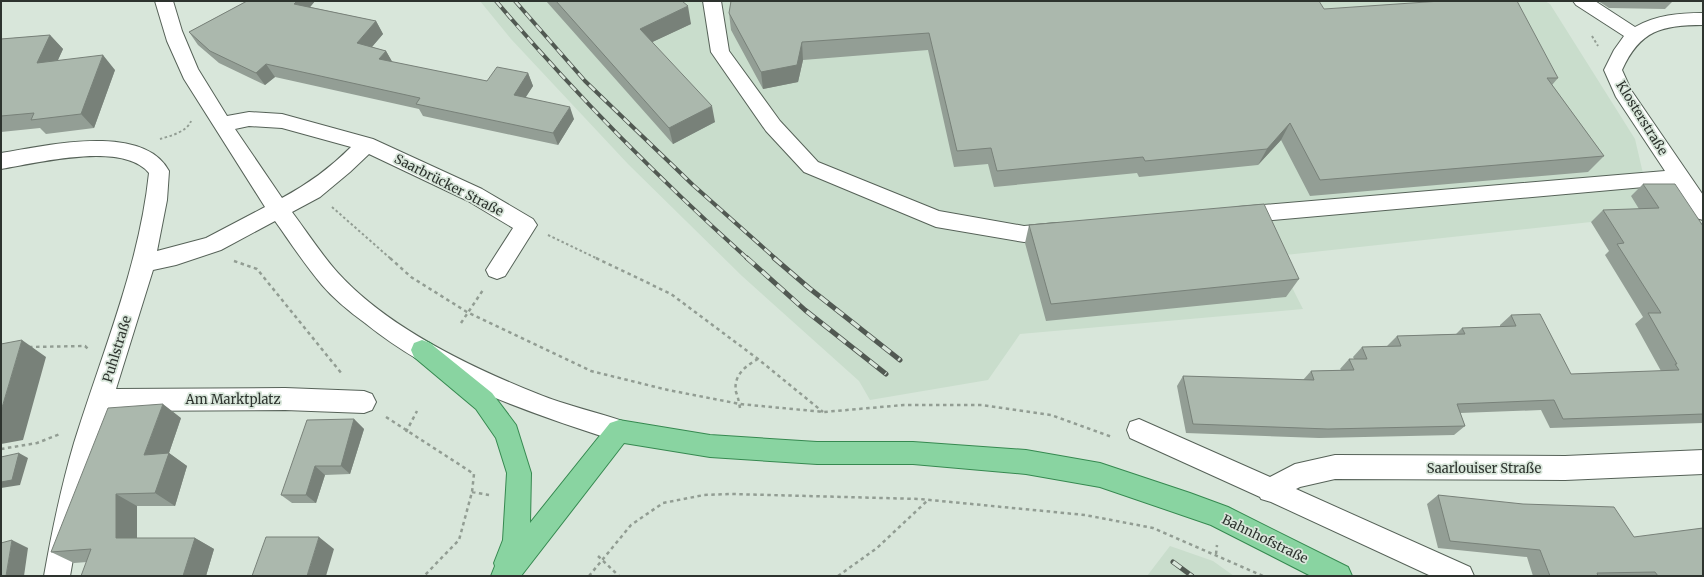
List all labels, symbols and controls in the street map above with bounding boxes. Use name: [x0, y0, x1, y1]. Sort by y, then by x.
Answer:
street label: Klosterstraße: [1612, 78, 1672, 158]
street label: Saarbrücker Straße: [392, 150, 507, 220]
street label: Puhlstraße: [99, 313, 135, 384]
street label: Am Marktplatz: [185, 391, 280, 408]
street label: Saarlouiser Straße: [1427, 460, 1541, 477]
street label: Bahnhofstraße: [1219, 511, 1311, 567]

